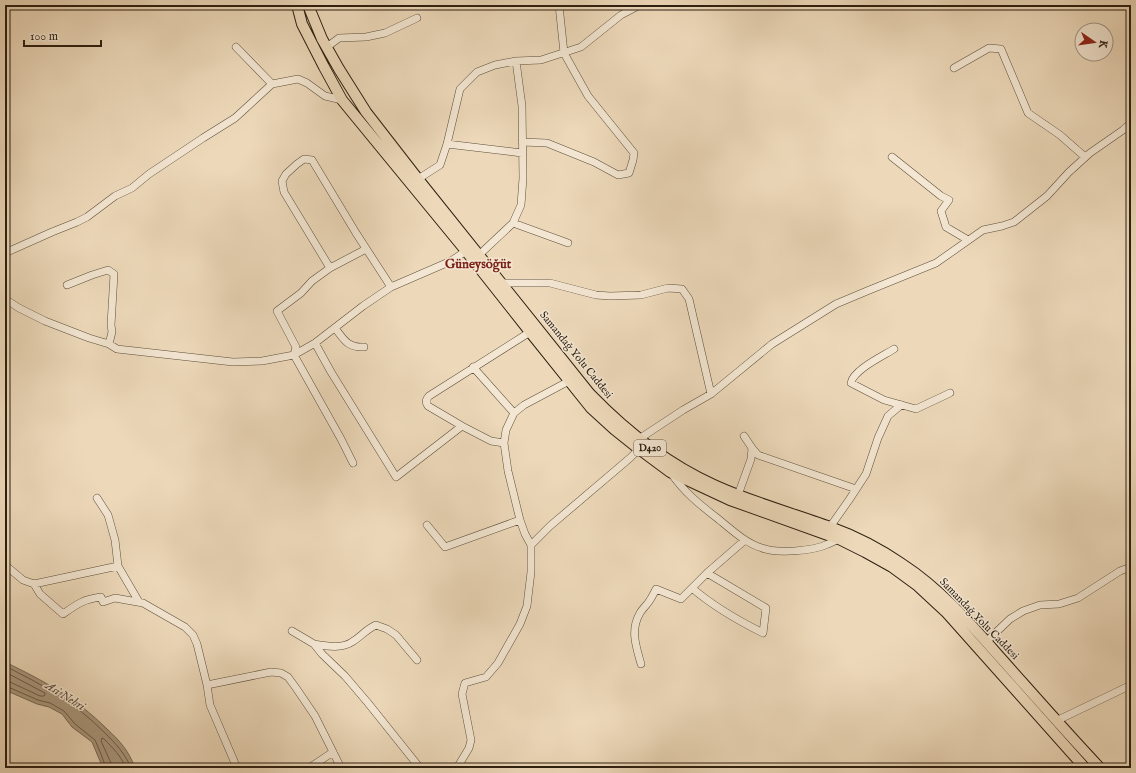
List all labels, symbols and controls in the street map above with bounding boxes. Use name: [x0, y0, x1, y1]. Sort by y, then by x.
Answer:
scale bar: [24, 22, 101, 48]
north arrow: [1074, 22, 1114, 62]
text: 100 m: [30, 29, 58, 44]
text: K: [1095, 39, 1110, 50]
district label: Güneysöğüt: [445, 256, 512, 273]
street label: Samandağ Yolu Caddesi: [536, 308, 616, 402]
road number: D420: [634, 440, 666, 456]
street label: Samandağ Yolu Caddesi: [936, 575, 1022, 663]
water label: Asi Nehri: [41, 677, 89, 715]

